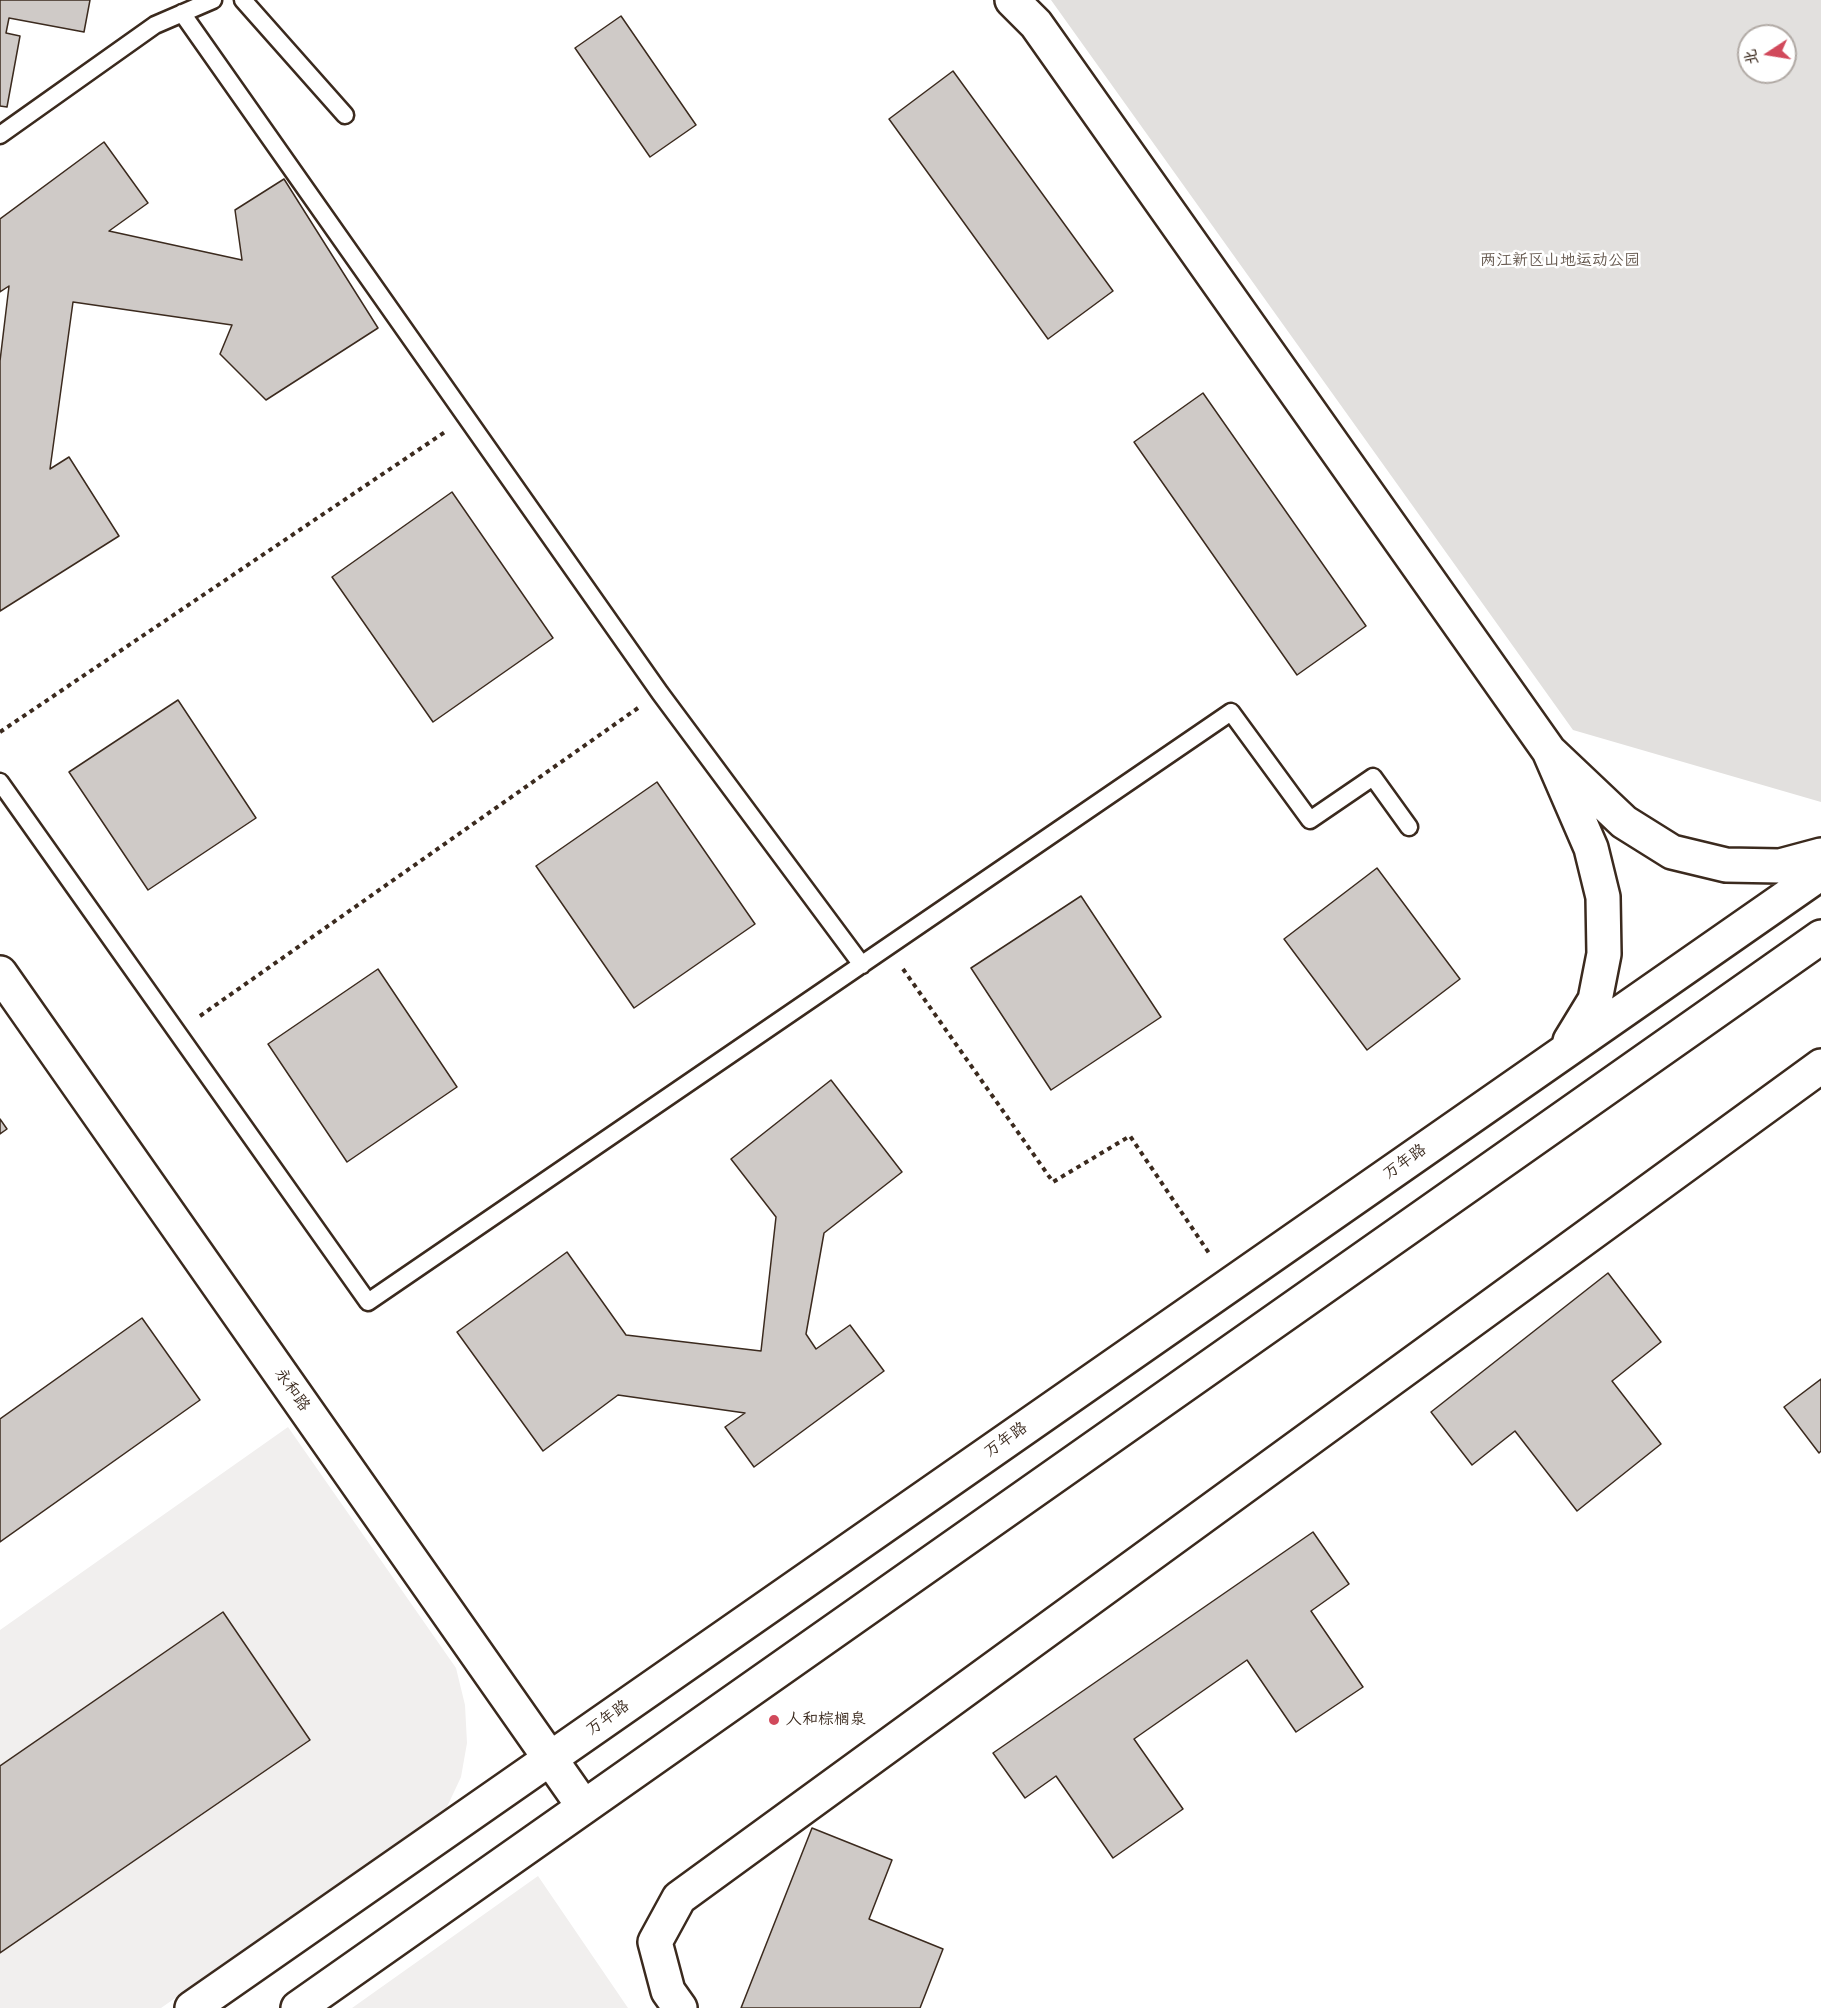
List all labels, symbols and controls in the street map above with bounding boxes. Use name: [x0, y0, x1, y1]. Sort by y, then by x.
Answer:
north arrow: [1737, 24, 1797, 84]
text: 北: [1739, 47, 1763, 67]
park label: 两江新区山地运动公园: [1480, 251, 1640, 271]
street label: 万年路: [1380, 1140, 1430, 1184]
street label: 永和路: [270, 1365, 314, 1415]
street label: 万年路: [981, 1418, 1031, 1462]
street label: 万年路: [583, 1696, 633, 1740]
place label: 人和棕榈泉: [786, 1710, 866, 1730]
marker: 人和棕榈泉: [767, 1713, 781, 1727]

